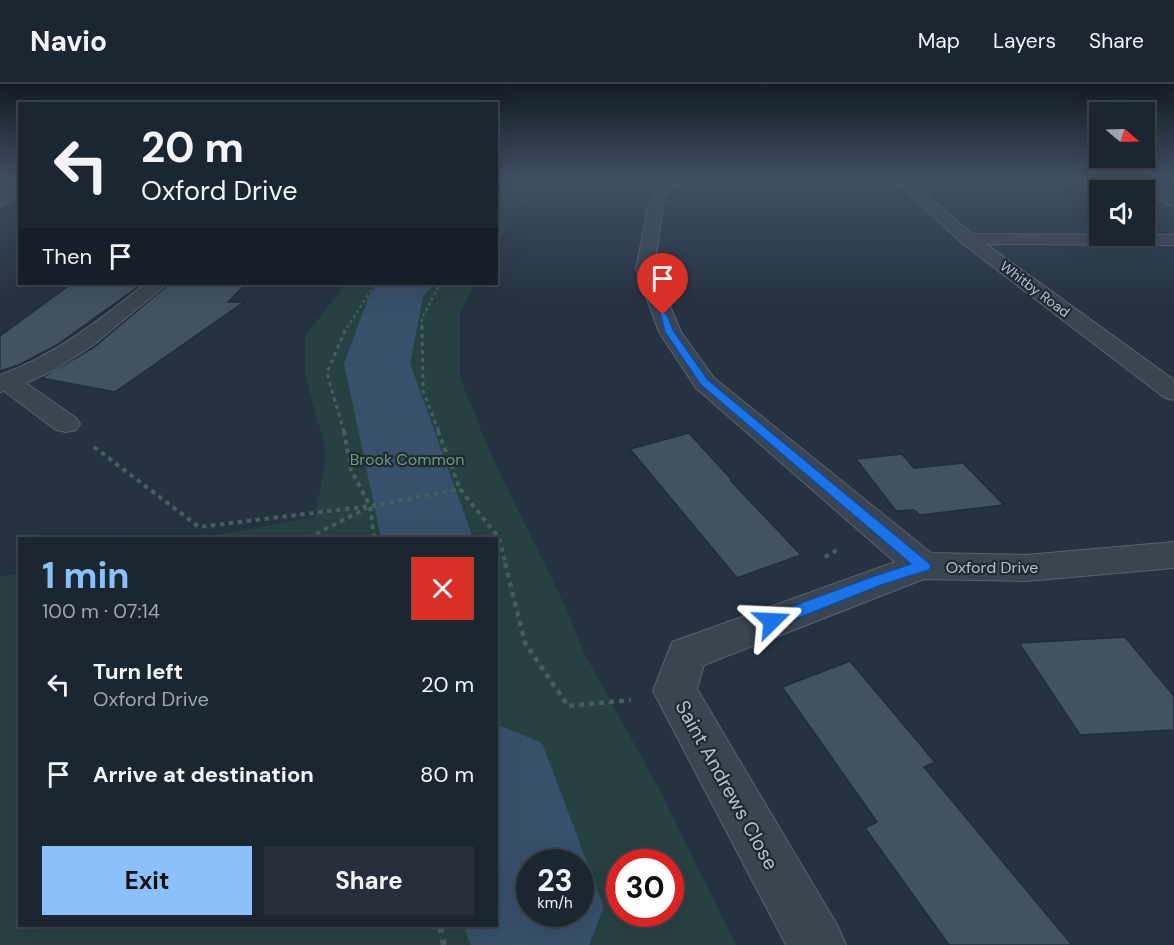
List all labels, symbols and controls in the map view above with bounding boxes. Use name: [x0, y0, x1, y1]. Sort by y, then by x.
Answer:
text: Navio: [30, 23, 107, 60]
text: Map: [918, 27, 960, 55]
text: Layers: [993, 27, 1056, 55]
text: Share: [1089, 27, 1144, 55]
north arrow: [1089, 102, 1155, 168]
map controls: [1089, 102, 1155, 246]
text: 20 m: [141, 120, 244, 175]
icon: left: [42, 126, 120, 204]
text: Oxford Drive: [141, 173, 297, 208]
button: sound: [1089, 180, 1155, 246]
icon: arrive: [104, 240, 137, 273]
text: Then: [42, 242, 92, 271]
pin: [637, 253, 688, 315]
street label: Whitby Road: [997, 257, 1073, 321]
icon: arrive: [646, 262, 679, 295]
park label: Brook Common: [350, 449, 464, 470]
text: 1 min: [42, 552, 130, 599]
button: close: [411, 557, 474, 620]
street label: Oxford Drive: [946, 557, 1038, 578]
position arrow: [740, 589, 804, 653]
text: 100 m · 07:14: [42, 598, 160, 624]
text: Turn left: [93, 657, 183, 686]
icon: left: [42, 668, 75, 701]
text: 20 m: [421, 670, 474, 699]
text: Oxford Drive: [93, 686, 209, 712]
street label: Saint Andrews Close: [670, 696, 784, 874]
icon: arrive: [42, 758, 75, 791]
text: Arrive at destination: [93, 760, 314, 789]
text: 80 m: [420, 760, 474, 789]
button: Exit: [42, 846, 252, 915]
button: Share: [264, 846, 474, 915]
speed limit sign: 30: [606, 849, 684, 927]
text: 23: [537, 861, 573, 900]
text: km/h: [537, 893, 573, 913]

